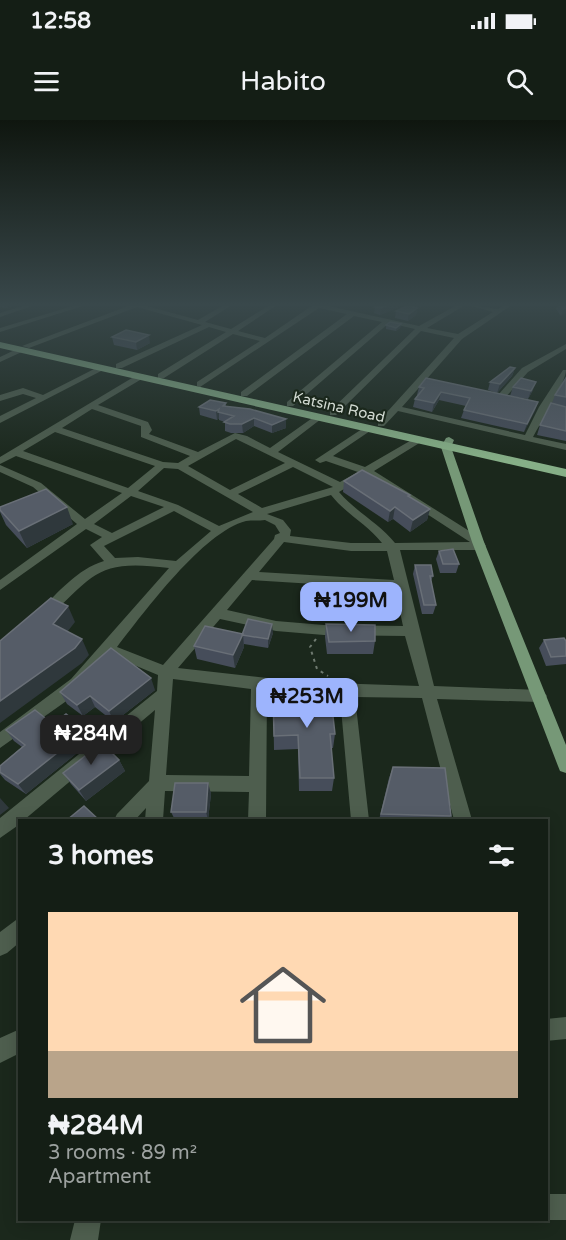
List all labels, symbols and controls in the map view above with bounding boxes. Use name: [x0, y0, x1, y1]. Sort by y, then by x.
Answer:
text: 12:58: [30, 8, 91, 34]
icon: menu: [30, 65, 63, 98]
text: Habito: [240, 65, 326, 98]
icon: search: [503, 65, 536, 98]
street label: Katsina Road: [291, 388, 387, 426]
pin: ₦199M: [309, 582, 393, 633]
text: ₦199M: [314, 589, 388, 613]
pin: ₦253M: [265, 678, 349, 729]
text: ₦253M: [270, 685, 344, 709]
pin: ₦284M: [49, 715, 133, 766]
text: ₦284M: [54, 722, 128, 746]
icon: filters: [485, 839, 518, 872]
text: 3 homes: [48, 840, 154, 871]
icon: home: [229, 951, 337, 1059]
text: ₦284M: [48, 1110, 144, 1141]
text: 3 rooms · 89 m²: [48, 1141, 197, 1165]
text: Apartment: [48, 1165, 151, 1189]

